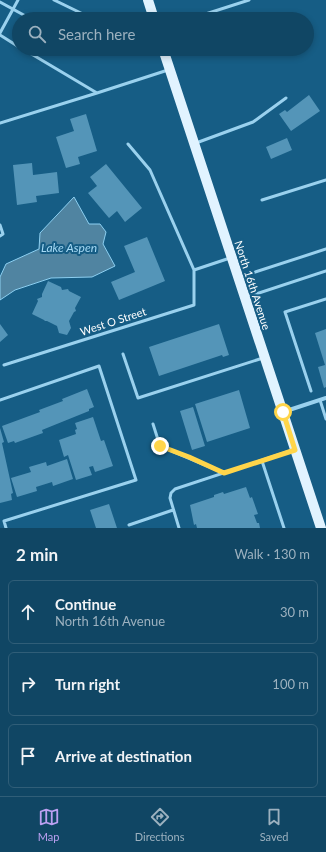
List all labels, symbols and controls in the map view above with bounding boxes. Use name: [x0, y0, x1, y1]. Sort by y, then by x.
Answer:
search box: [12, 12, 314, 56]
icon: search: [26, 23, 48, 45]
text: Search here: [58, 25, 135, 43]
street label: North 16th Avenue: [232, 239, 274, 331]
water label: Lake Aspen: [41, 240, 97, 255]
street label: West O Street: [78, 304, 148, 338]
route start: [274, 403, 292, 421]
route end: [151, 437, 169, 455]
text: 2 min: [16, 544, 58, 565]
text: Walk · 130 m: [234, 546, 310, 562]
text: Continue: [55, 595, 116, 613]
icon: ahead: [17, 601, 39, 623]
text: 30 m: [280, 604, 309, 620]
text: North 16th Avenue: [55, 613, 165, 629]
icon: right: [17, 673, 39, 695]
text: Turn right: [55, 675, 120, 693]
text: 100 m: [272, 676, 309, 692]
icon: arrive: [17, 745, 39, 767]
text: Arrive at destination: [55, 747, 192, 765]
tab: Map: [38, 806, 60, 843]
tab: Directions: [135, 806, 184, 843]
tab: Saved: [260, 806, 288, 843]

